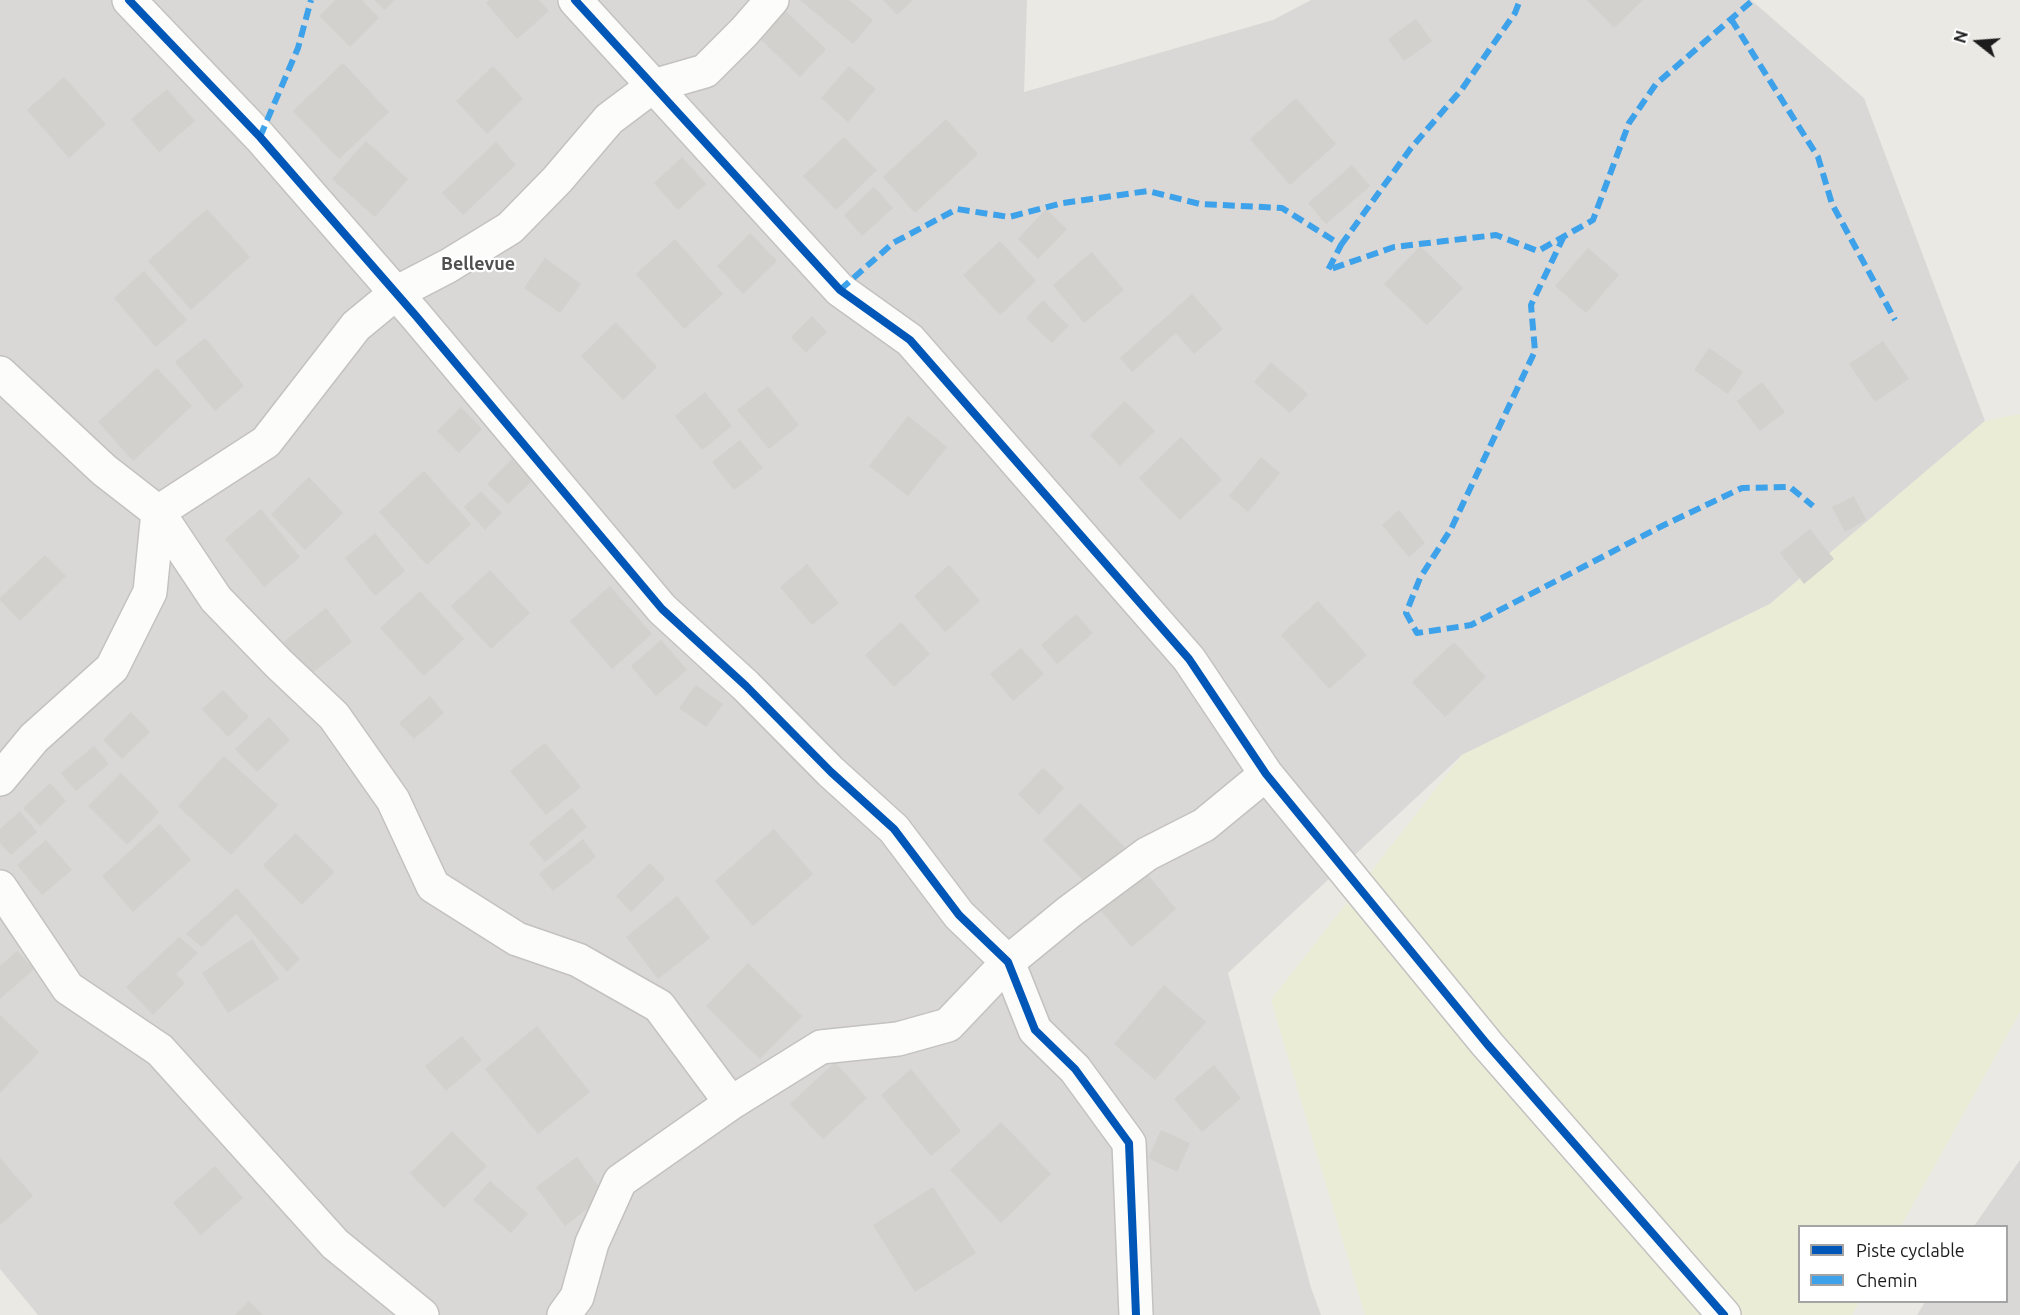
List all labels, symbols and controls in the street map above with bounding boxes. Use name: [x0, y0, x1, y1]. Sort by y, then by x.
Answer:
north arrow: [1948, 12, 2008, 72]
text: N: [1950, 28, 1971, 45]
district label: Bellevue: [441, 253, 515, 275]
legend: [1798, 1225, 2008, 1303]
text: Piste cyclable: [1856, 1240, 1965, 1260]
text: Chemin: [1856, 1270, 1917, 1290]

